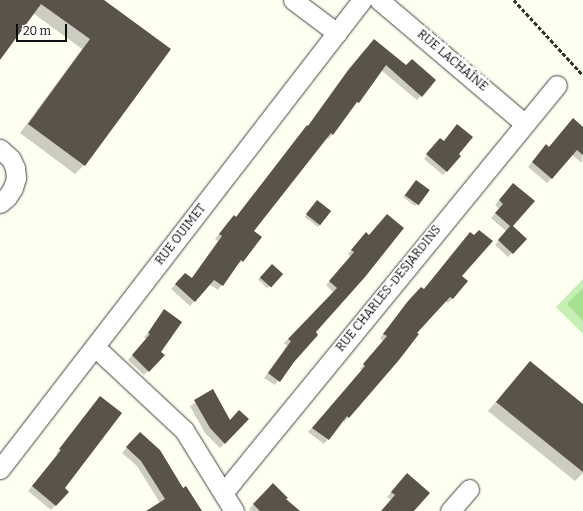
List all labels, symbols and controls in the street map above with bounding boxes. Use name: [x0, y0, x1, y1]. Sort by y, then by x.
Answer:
scale bar: [18, 16, 69, 42]
text: 20 m: [23, 24, 51, 38]
street label: RUE LACHAÎNE: [414, 27, 490, 95]
street label: RUE OUIMET: [153, 202, 209, 268]
street label: RUE CHARLES-DESJARDINS: [334, 223, 444, 355]

